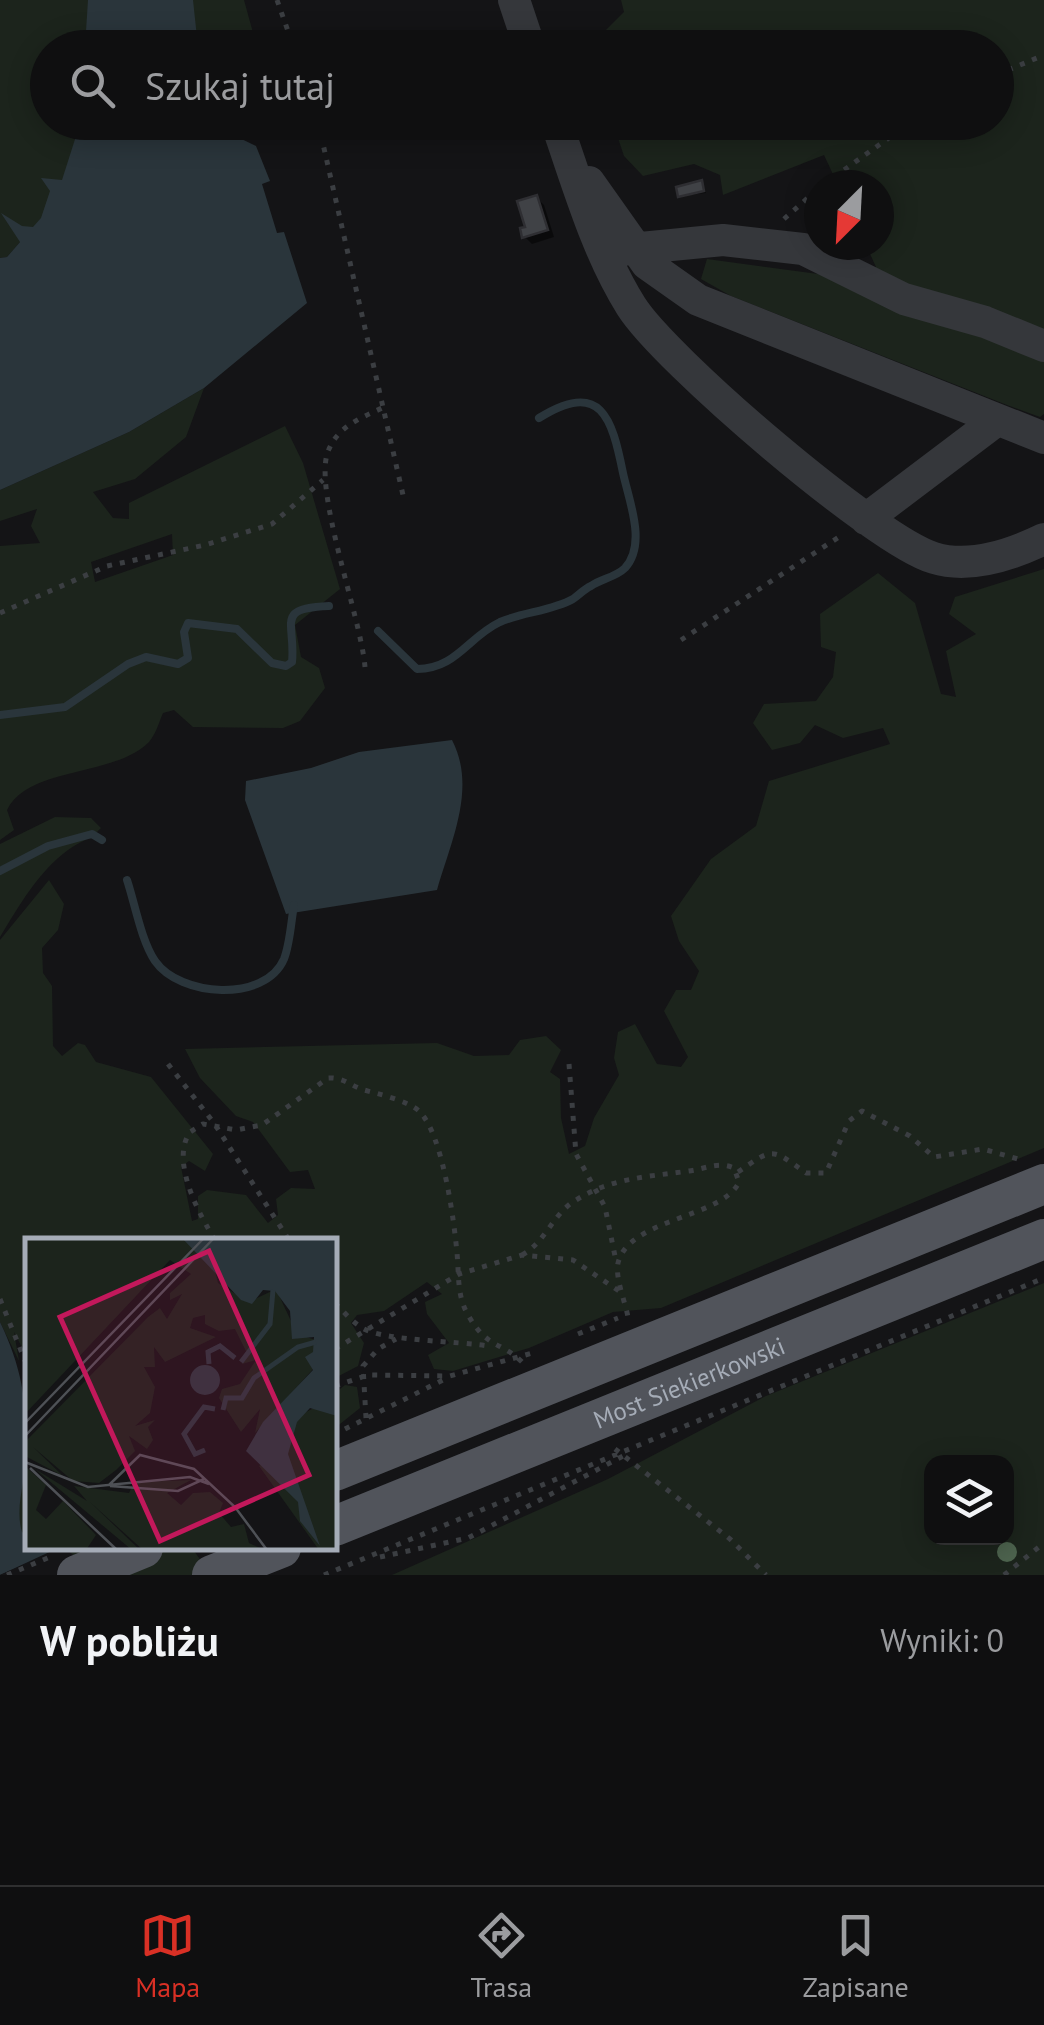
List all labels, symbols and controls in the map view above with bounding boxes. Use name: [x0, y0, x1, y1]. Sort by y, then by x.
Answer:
search box: [30, 30, 1014, 140]
icon: search: [65, 58, 120, 113]
text: Szukaj tutaj: [145, 61, 335, 110]
north arrow: [804, 170, 894, 260]
inset map: [25, 1238, 338, 1550]
street label: Most Siekierkowski: [589, 1330, 790, 1436]
map controls: [924, 1455, 1014, 1545]
button: layers: [924, 1455, 1014, 1545]
text: W pobliżu: [40, 1613, 219, 1668]
text: Wyniki: 0: [880, 1619, 1004, 1661]
tab: Mapa: [135, 1908, 200, 2005]
tab: Trasa: [470, 1908, 532, 2005]
tab: Zapisane: [802, 1908, 909, 2005]

